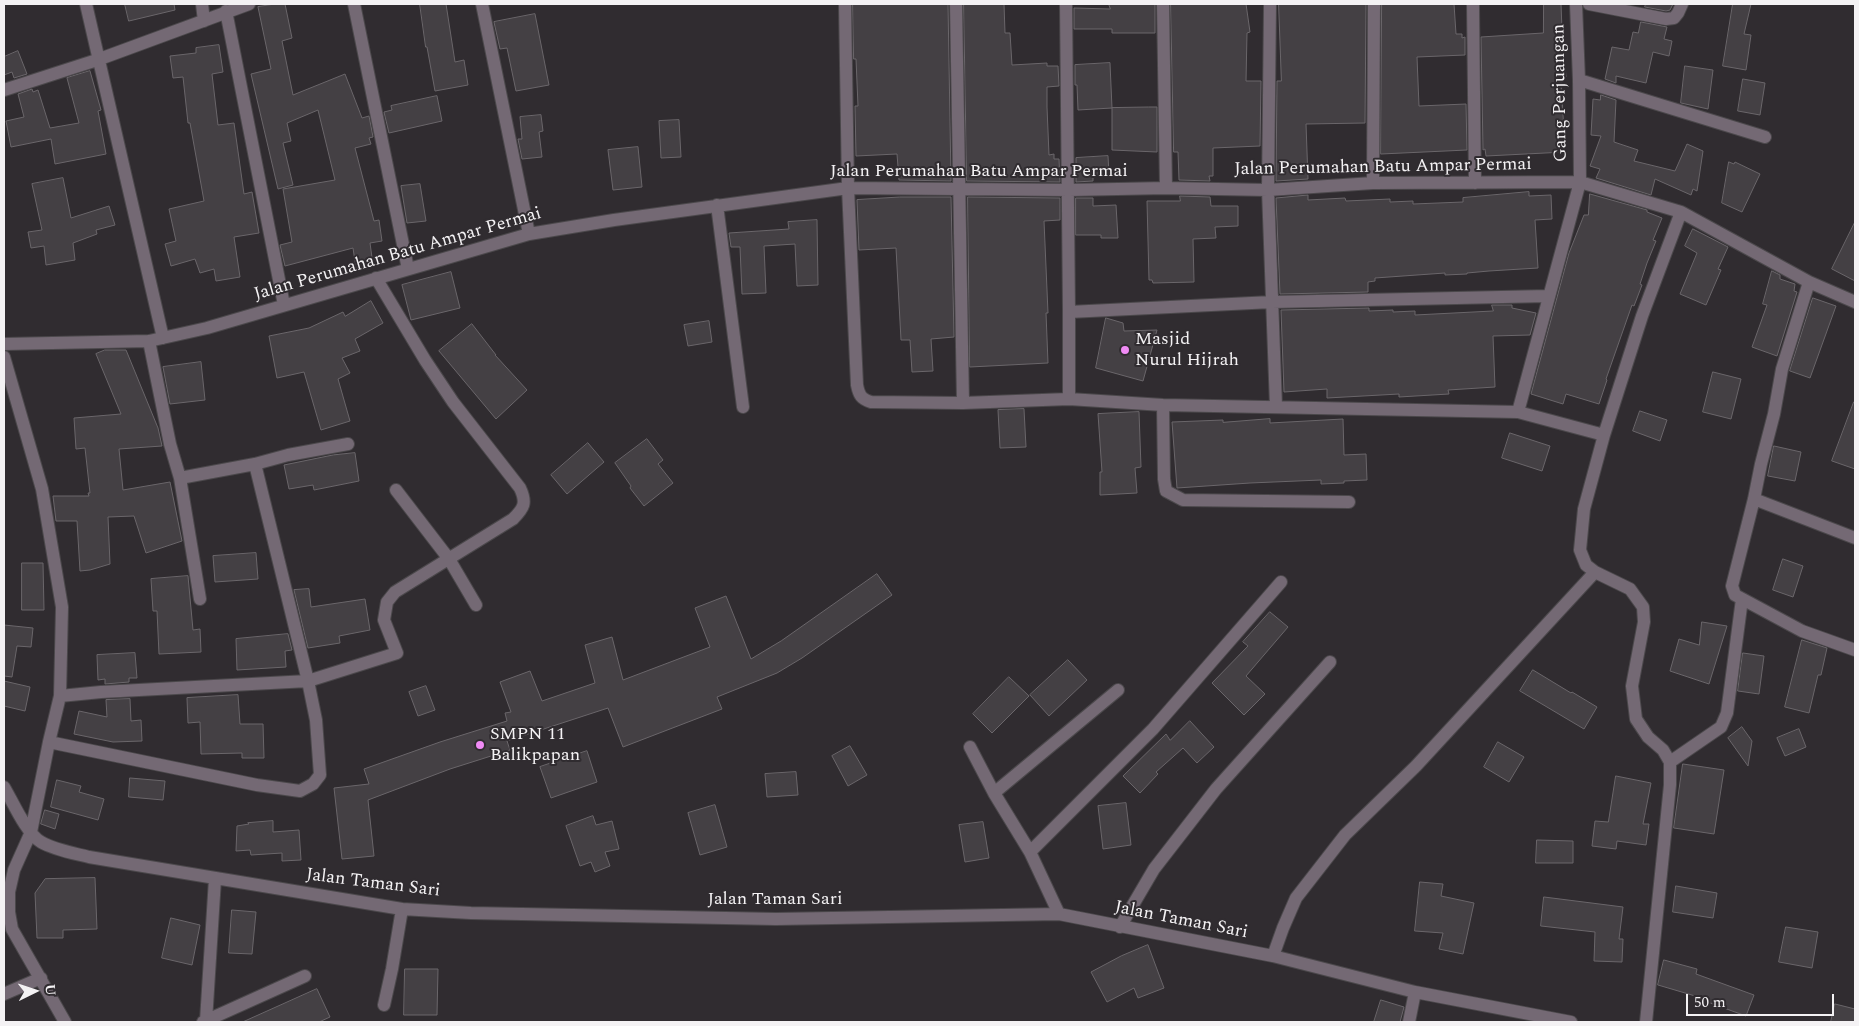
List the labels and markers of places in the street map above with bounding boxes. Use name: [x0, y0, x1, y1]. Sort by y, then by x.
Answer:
place label: Masjid Nurul Hijrah: [1135, 329, 1239, 372]
marker: Masjid Nurul Hijrah: [1119, 344, 1131, 356]
place label: SMPN 11 Balikpapan: [490, 724, 580, 766]
marker: SMPN 11 Balikpapan: [474, 739, 486, 751]

